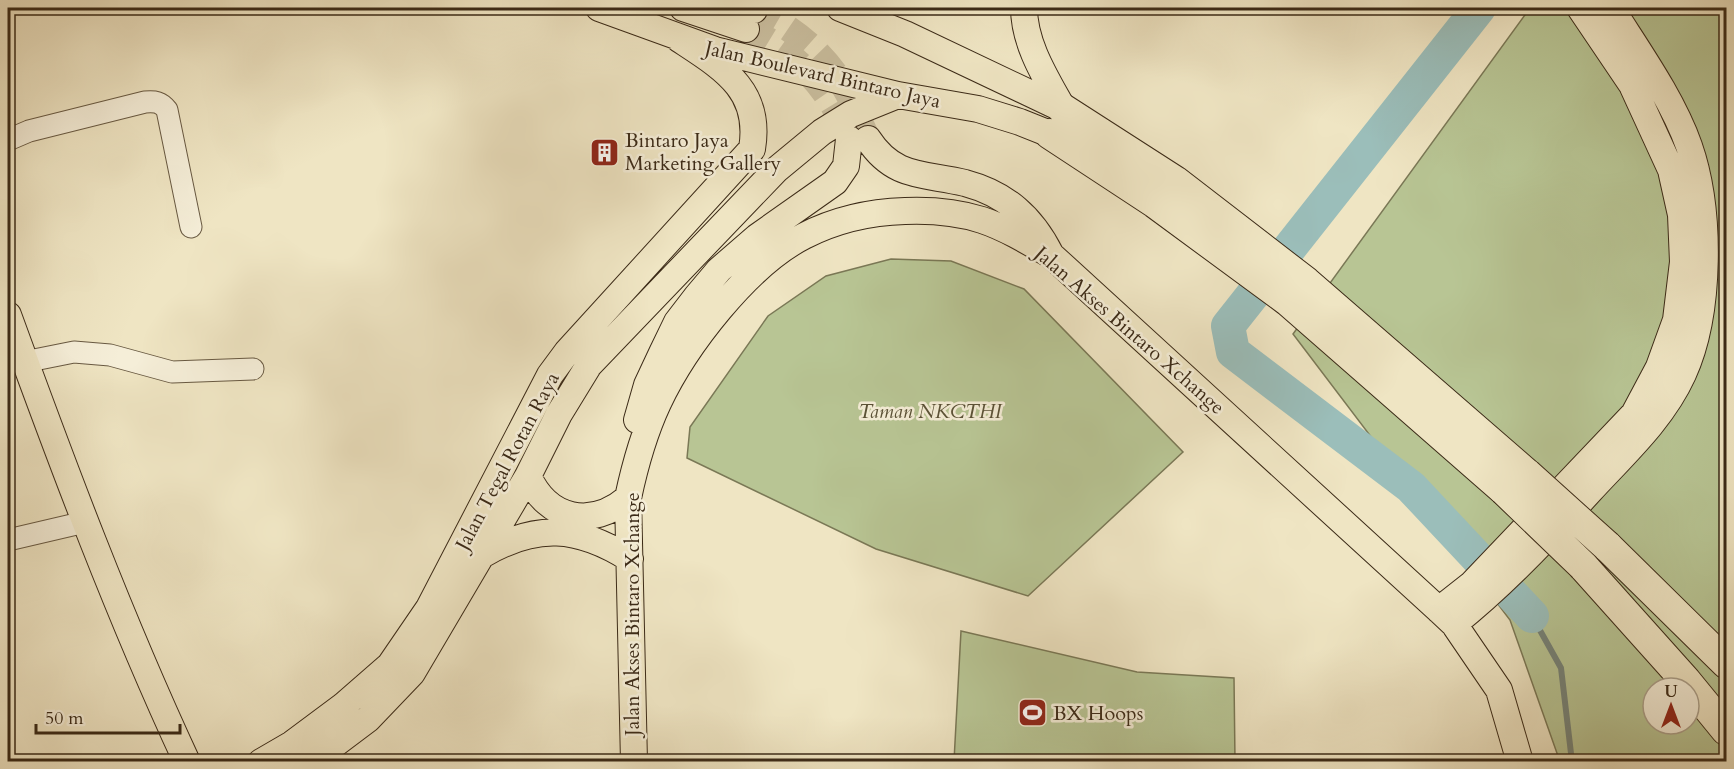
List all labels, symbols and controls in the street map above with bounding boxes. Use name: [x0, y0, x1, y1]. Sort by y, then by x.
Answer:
street label: Jalan Boulevard Bintaro Jaya: [699, 34, 944, 115]
place label: Bintaro Jaya Marketing Gallery: [625, 127, 781, 177]
building icon: Bintaro Jaya Marketing Gallery: [588, 136, 620, 168]
street label: Jalan Akses Bintaro Xchange: [1027, 238, 1231, 421]
street label: Jalan Tegal Rotan Raya: [448, 367, 566, 558]
park label: Taman NKCTHI: [859, 398, 1003, 425]
street label: Jalan Akses Bintaro Xchange: [619, 492, 646, 739]
north arrow: [1641, 676, 1701, 736]
text: U: [1664, 681, 1678, 703]
scale bar: [36, 697, 180, 735]
sports icon: BX Hoops: [1016, 697, 1048, 729]
place label: BX Hoops: [1053, 700, 1143, 727]
text: 50 m: [45, 706, 84, 731]

